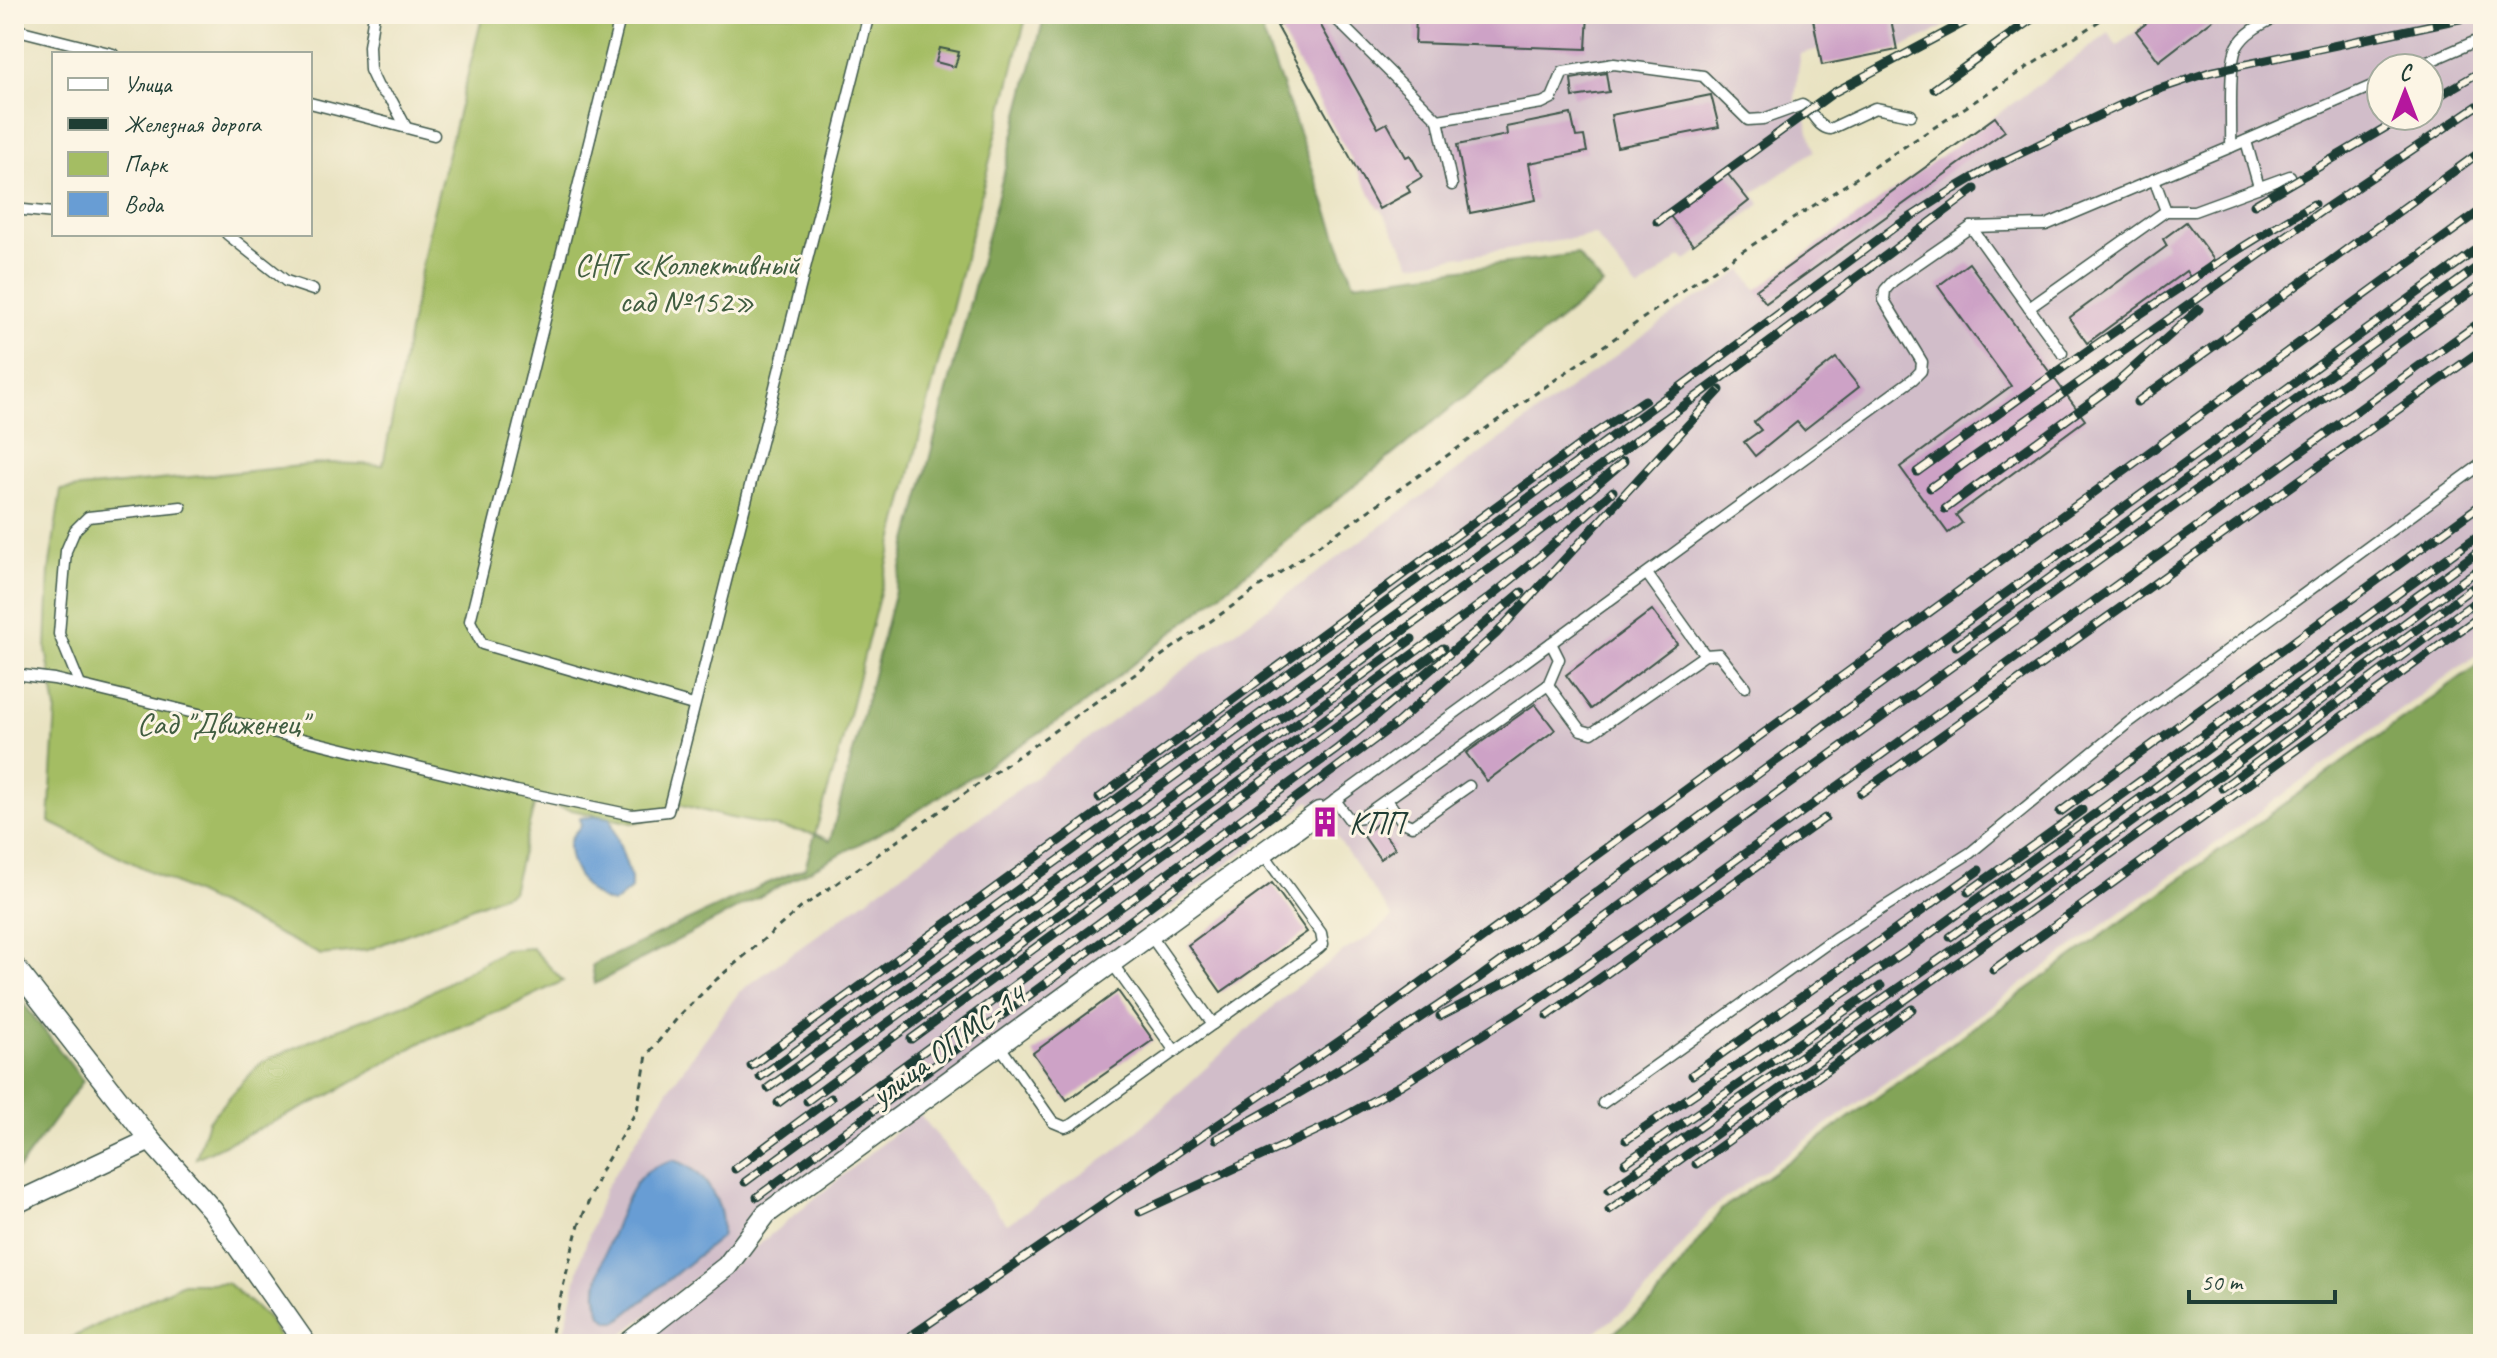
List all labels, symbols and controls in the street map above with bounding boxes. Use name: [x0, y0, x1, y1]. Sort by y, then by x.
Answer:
legend: [52, 52, 312, 236]
north arrow: [2365, 52, 2445, 132]
text: С: [2400, 59, 2414, 87]
text: Улица: [124, 69, 173, 99]
text: Железная дорога: [124, 109, 262, 139]
text: Парк: [124, 149, 169, 179]
text: Вода: [124, 189, 164, 219]
park label: СНТ «Коллективный сад №152»: [575, 244, 801, 322]
park label: Сад "Движенец": [137, 703, 314, 744]
place label: КПП: [1349, 802, 1409, 843]
building icon: КПП: [1308, 805, 1342, 839]
street label: улица ОПМС-14: [861, 973, 1037, 1116]
scale bar: [2189, 1254, 2335, 1304]
text: 50 m: [2201, 1267, 2244, 1297]

